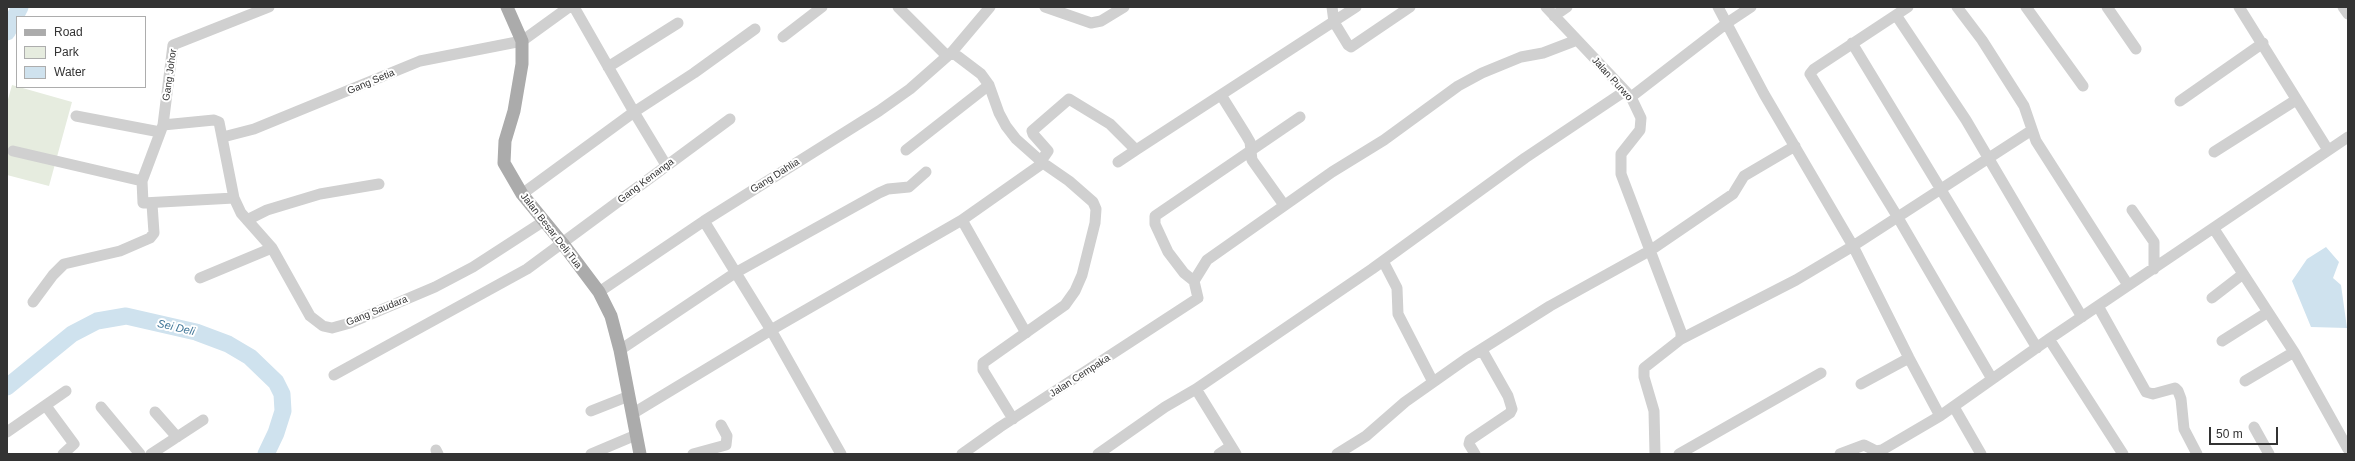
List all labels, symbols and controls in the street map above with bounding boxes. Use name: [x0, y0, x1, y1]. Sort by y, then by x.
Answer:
legend: [16, 16, 146, 88]
text: Road: [54, 25, 83, 39]
text: Park: [54, 45, 79, 59]
street label: Gang Johor: [160, 48, 180, 102]
street label: Jalan Purwo: [1589, 55, 1635, 103]
text: Water: [54, 65, 86, 79]
street label: Gang Setia: [346, 67, 396, 97]
street label: Gang Kenanga: [616, 156, 676, 206]
street label: Gang Dahlia: [748, 156, 802, 196]
street label: Jalan Besar Deli Tua: [518, 191, 584, 271]
street label: Gang Saudara: [345, 293, 409, 329]
water label: Sei Deli: [156, 317, 196, 339]
street label: Jalan Cempaka: [1048, 352, 1112, 400]
scale bar: [2211, 419, 2280, 445]
text: 50 m: [2216, 427, 2243, 441]

